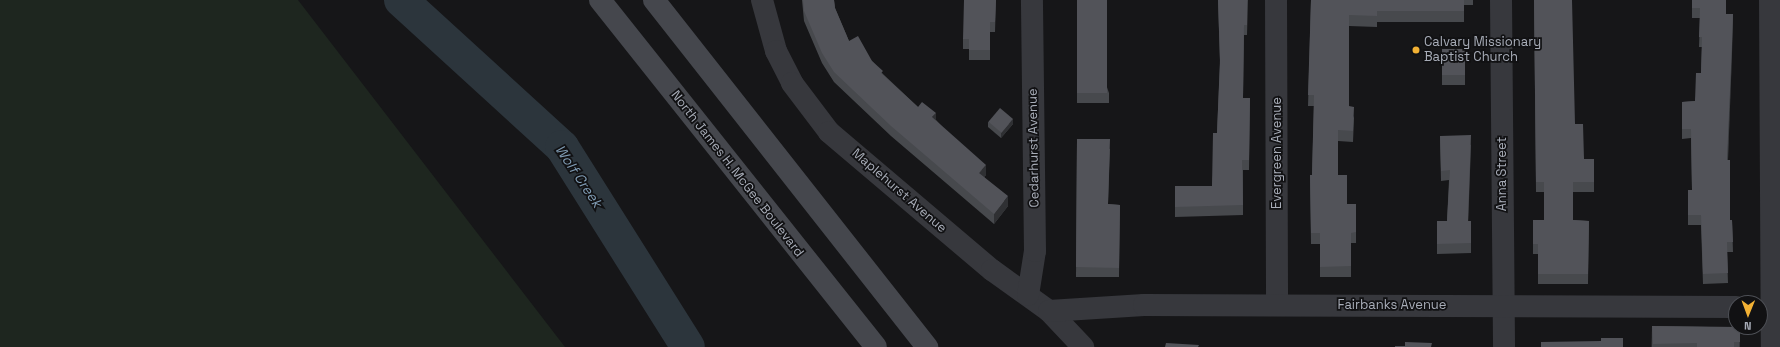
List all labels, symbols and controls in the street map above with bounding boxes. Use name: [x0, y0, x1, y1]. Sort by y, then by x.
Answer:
place label: Calvary Missionary Baptist Church: [1424, 35, 1541, 66]
marker: Calvary Missionary Baptist Church: [1411, 45, 1421, 55]
street label: North James H. McGee Boulevard: [667, 88, 807, 260]
street label: Cedarhurst Avenue: [1025, 88, 1043, 208]
street label: Evergreen Avenue: [1269, 97, 1285, 209]
street label: Anna Street: [1494, 137, 1510, 211]
water label: Wolf Creek: [552, 141, 606, 211]
street label: Maplehurst Avenue: [848, 146, 950, 236]
north arrow: [1728, 295, 1768, 335]
street label: Fairbanks Avenue: [1337, 297, 1447, 313]
text: N: [1744, 319, 1752, 333]

